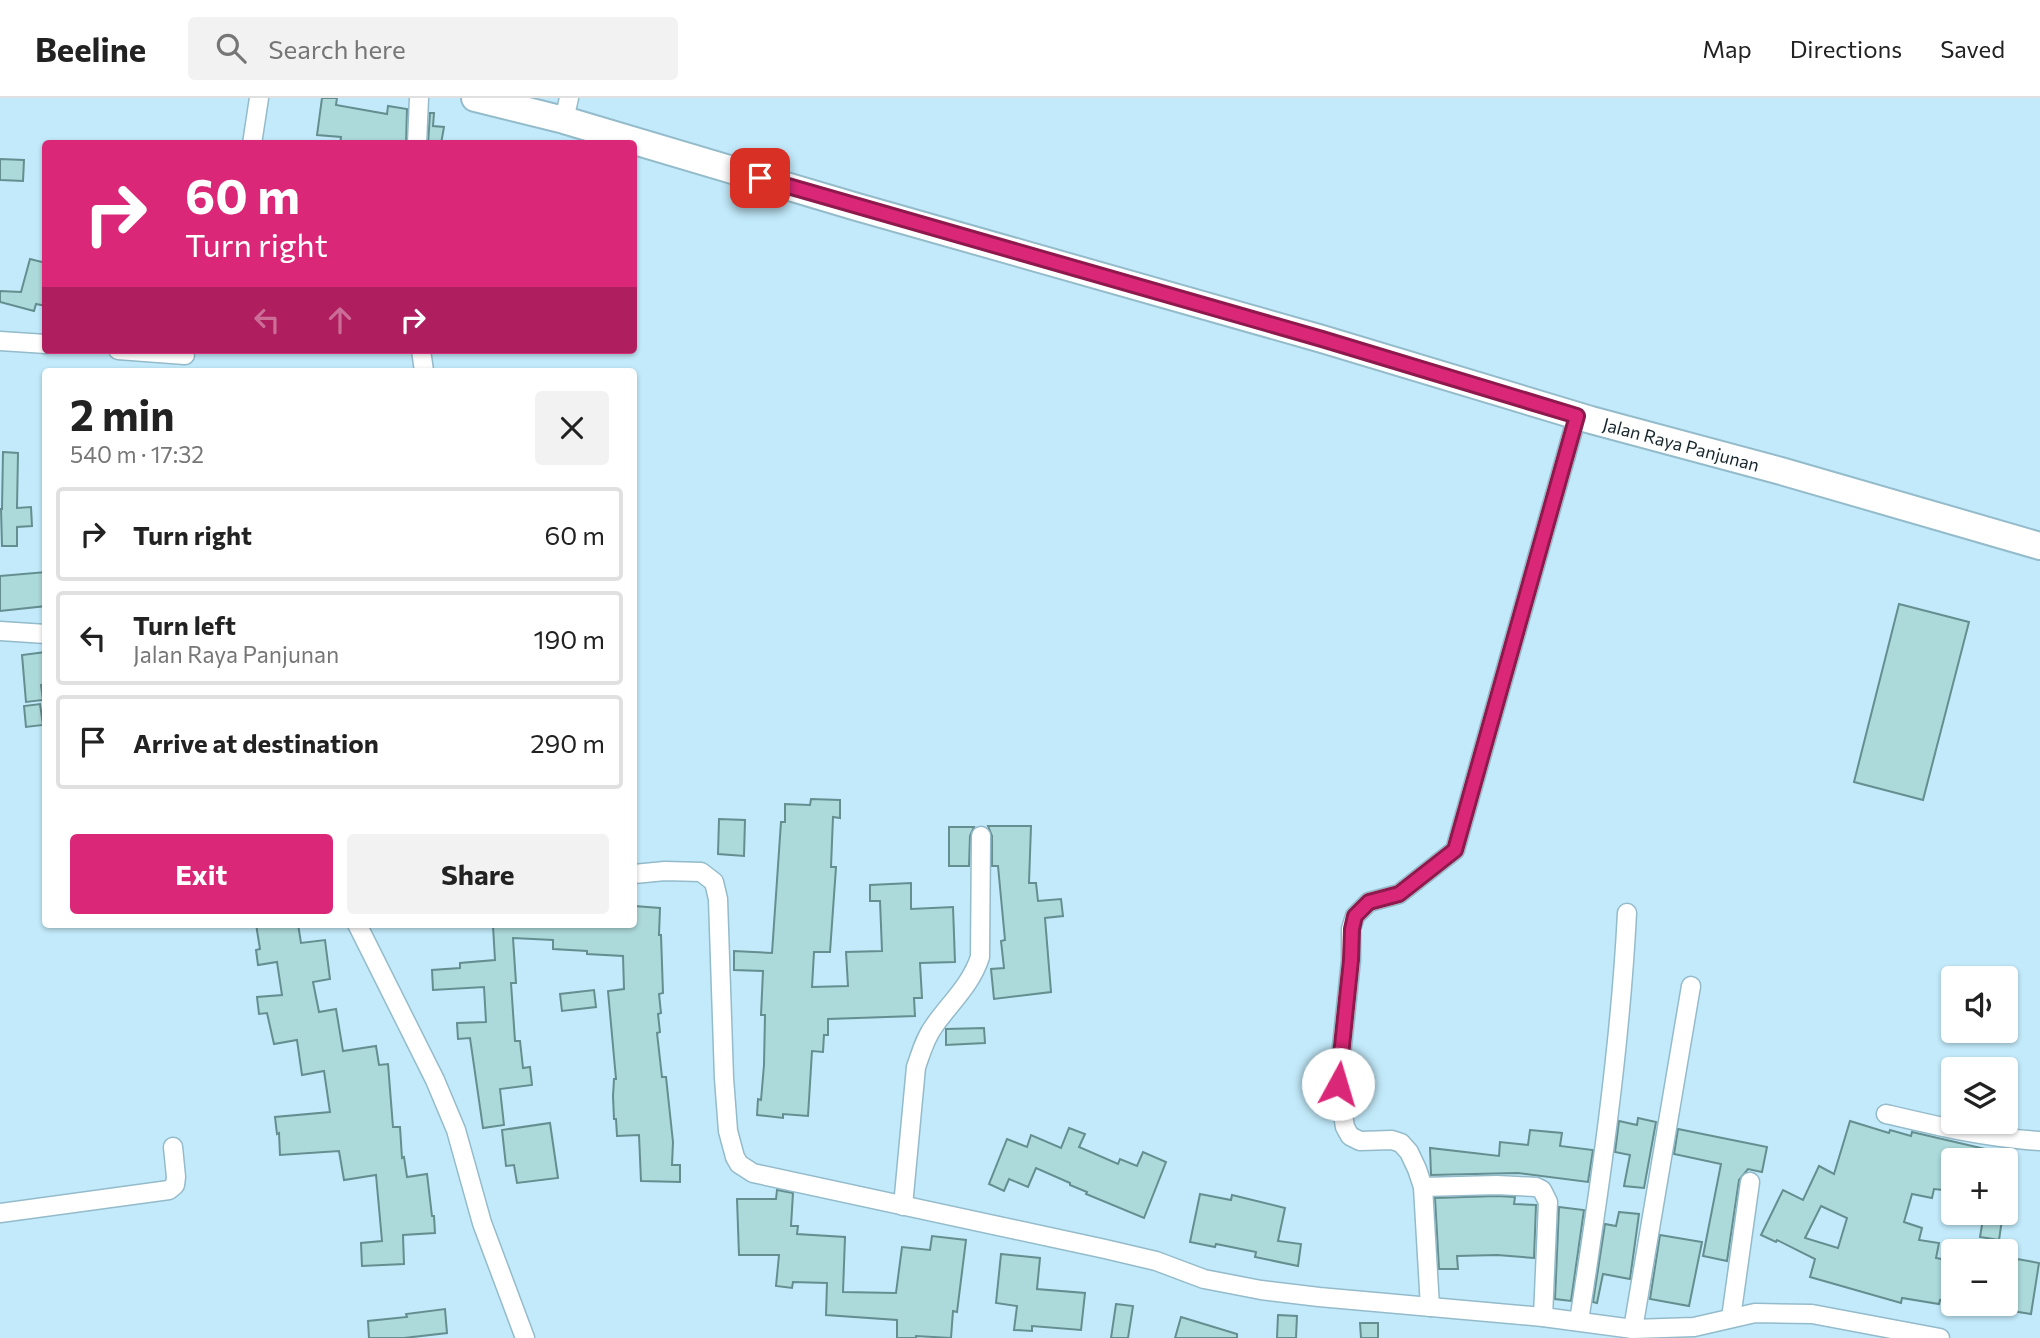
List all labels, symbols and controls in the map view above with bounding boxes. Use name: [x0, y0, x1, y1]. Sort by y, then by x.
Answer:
search box: [188, 17, 678, 80]
text: Beeline: [35, 28, 146, 69]
icon: search: [212, 29, 250, 67]
text: Search here: [268, 33, 406, 64]
text: Map: [1702, 34, 1752, 63]
text: Directions: [1790, 34, 1902, 63]
text: Saved: [1940, 34, 2005, 63]
pin: [730, 148, 790, 208]
icon: arrive: [741, 159, 779, 197]
text: 60 m: [185, 164, 300, 224]
icon: right: [70, 168, 161, 259]
text: Turn right: [185, 224, 328, 264]
icon: left: [248, 301, 286, 339]
icon: ahead: [321, 301, 359, 339]
icon: right: [394, 301, 432, 339]
text: 2 min: [70, 388, 175, 440]
button: close: [535, 391, 609, 465]
street label: Jalan Raya Panjunan: [1600, 413, 1762, 476]
text: 540 m · 17:32: [70, 440, 204, 468]
icon: right: [74, 515, 112, 553]
text: Turn right: [133, 519, 252, 550]
text: 60 m: [545, 519, 605, 550]
text: Turn left: [133, 609, 236, 640]
icon: left: [74, 619, 112, 657]
text: 190 m: [533, 623, 605, 654]
text: Jalan Raya Panjunan: [133, 640, 339, 668]
icon: arrive: [74, 723, 112, 761]
text: Arrive at destination: [133, 727, 379, 758]
text: 290 m: [530, 727, 605, 758]
button: Exit: [70, 834, 333, 914]
button: Share: [347, 834, 609, 914]
map controls: [1941, 966, 2018, 1316]
button: sound: [1941, 966, 2018, 1043]
position arrow: [1301, 1047, 1375, 1121]
button: layers: [1941, 1057, 2018, 1134]
button: +: [1941, 1148, 2018, 1225]
button: −: [1941, 1239, 2018, 1316]

